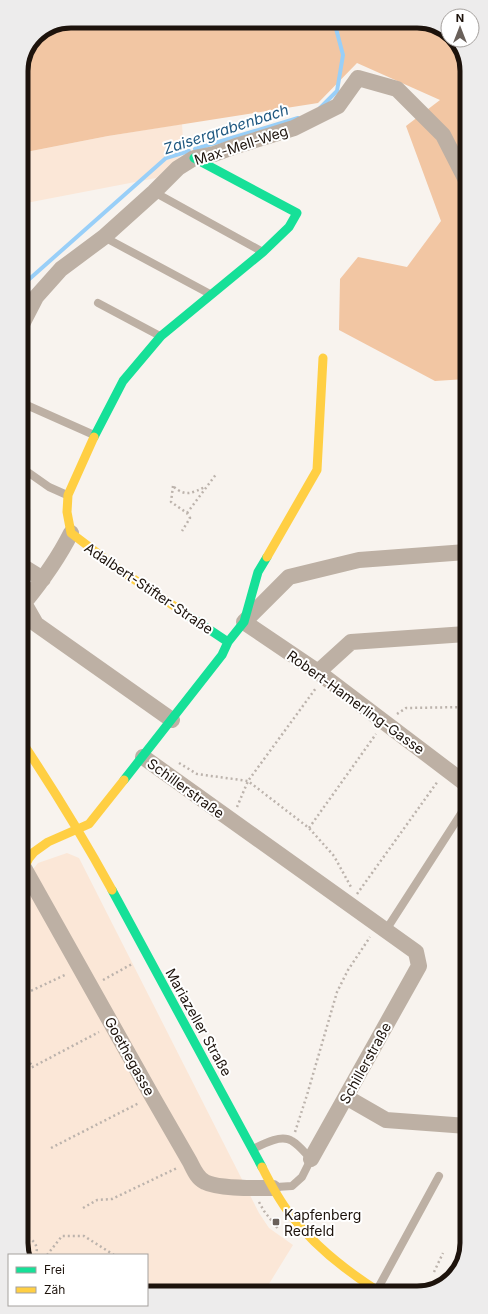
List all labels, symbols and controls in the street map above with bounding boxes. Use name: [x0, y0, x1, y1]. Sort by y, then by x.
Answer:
north arrow: [440, 8, 480, 48]
text: N: [456, 11, 464, 25]
water label: Zaisergrabenbach: [161, 100, 291, 158]
street label: Max-Mell-Weg: [192, 122, 290, 168]
street label: Adalbert-Stifter-Straße: [82, 539, 216, 637]
street label: Robert-Hamerling-Gasse: [284, 646, 428, 758]
street label: Schillerstraße: [144, 754, 228, 822]
street label: Mariazeller Straße: [162, 965, 236, 1079]
street label: Goethegasse: [101, 1014, 159, 1098]
street label: Schillerstraße: [336, 1019, 394, 1107]
place label: Kapfenberg Redfeld: [284, 1206, 361, 1239]
marker: Kapfenberg Redfeld: [271, 1217, 281, 1227]
legend: [8, 1254, 148, 1306]
text: Frei: [44, 1262, 65, 1277]
text: Zäh: [44, 1282, 65, 1297]

